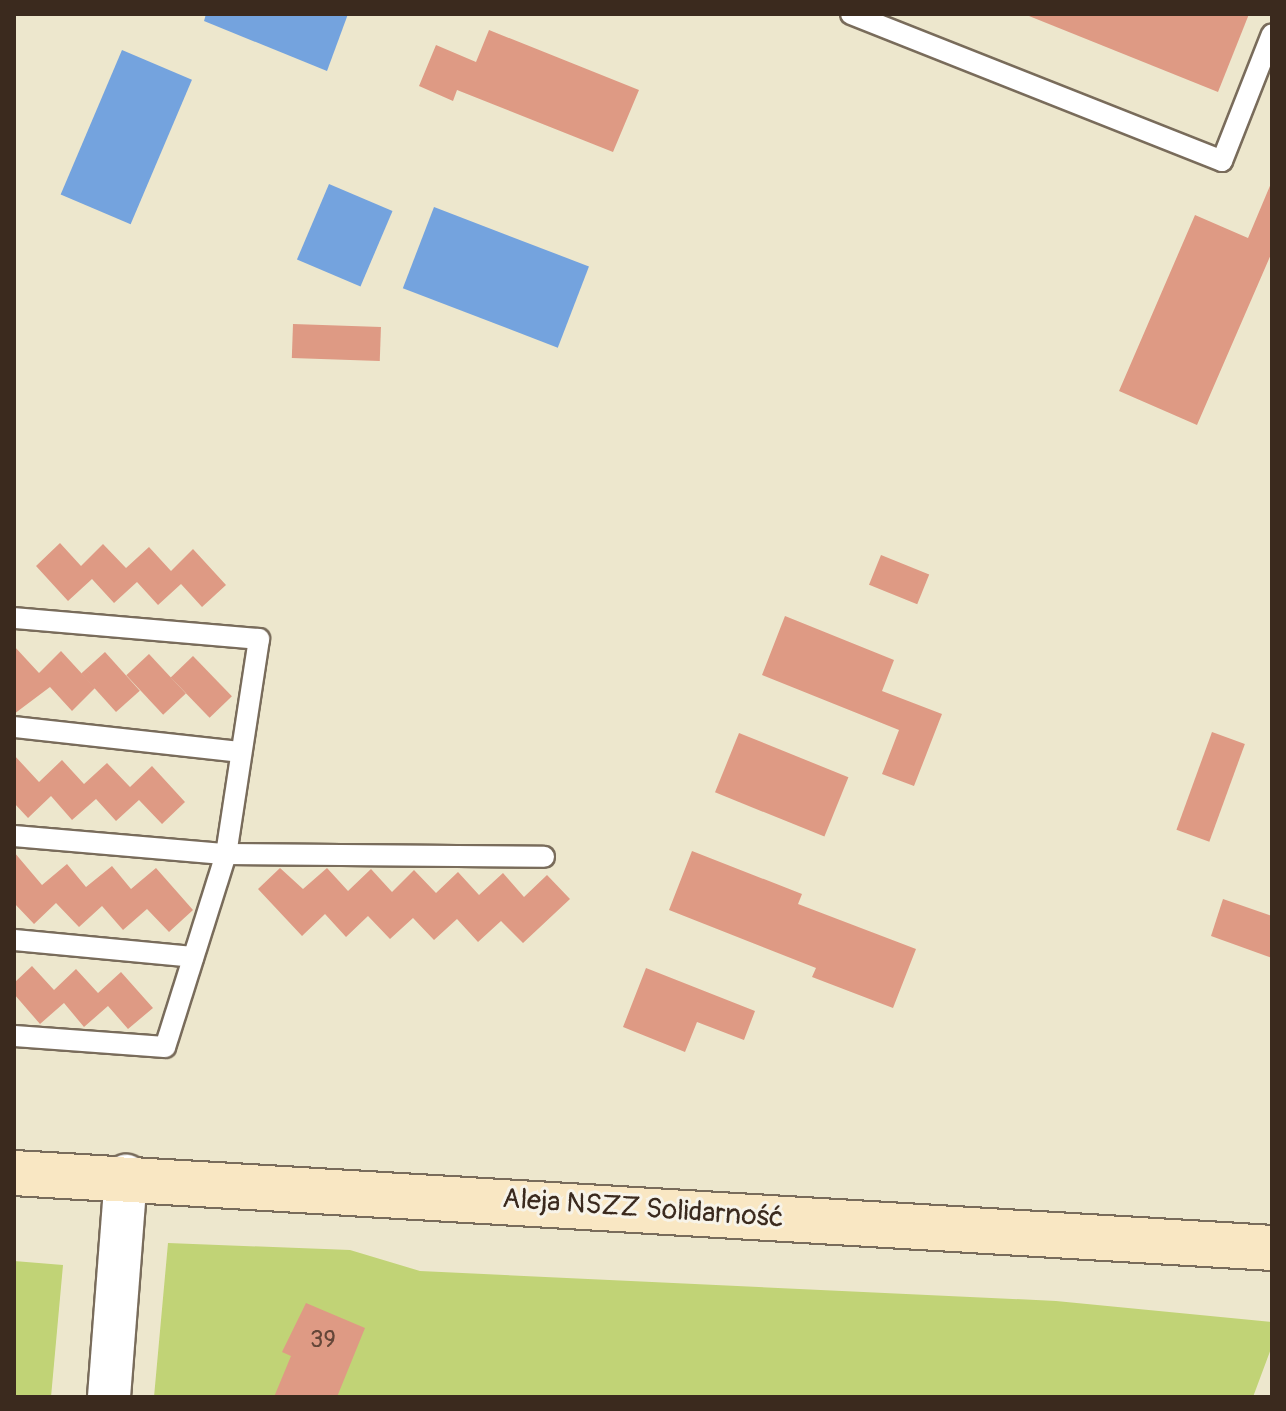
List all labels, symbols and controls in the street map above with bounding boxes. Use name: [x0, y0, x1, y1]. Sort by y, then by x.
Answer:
street label: Aleja NSZZ Solidarność: [501, 1182, 785, 1236]
house number: 39: [310, 1326, 336, 1354]

